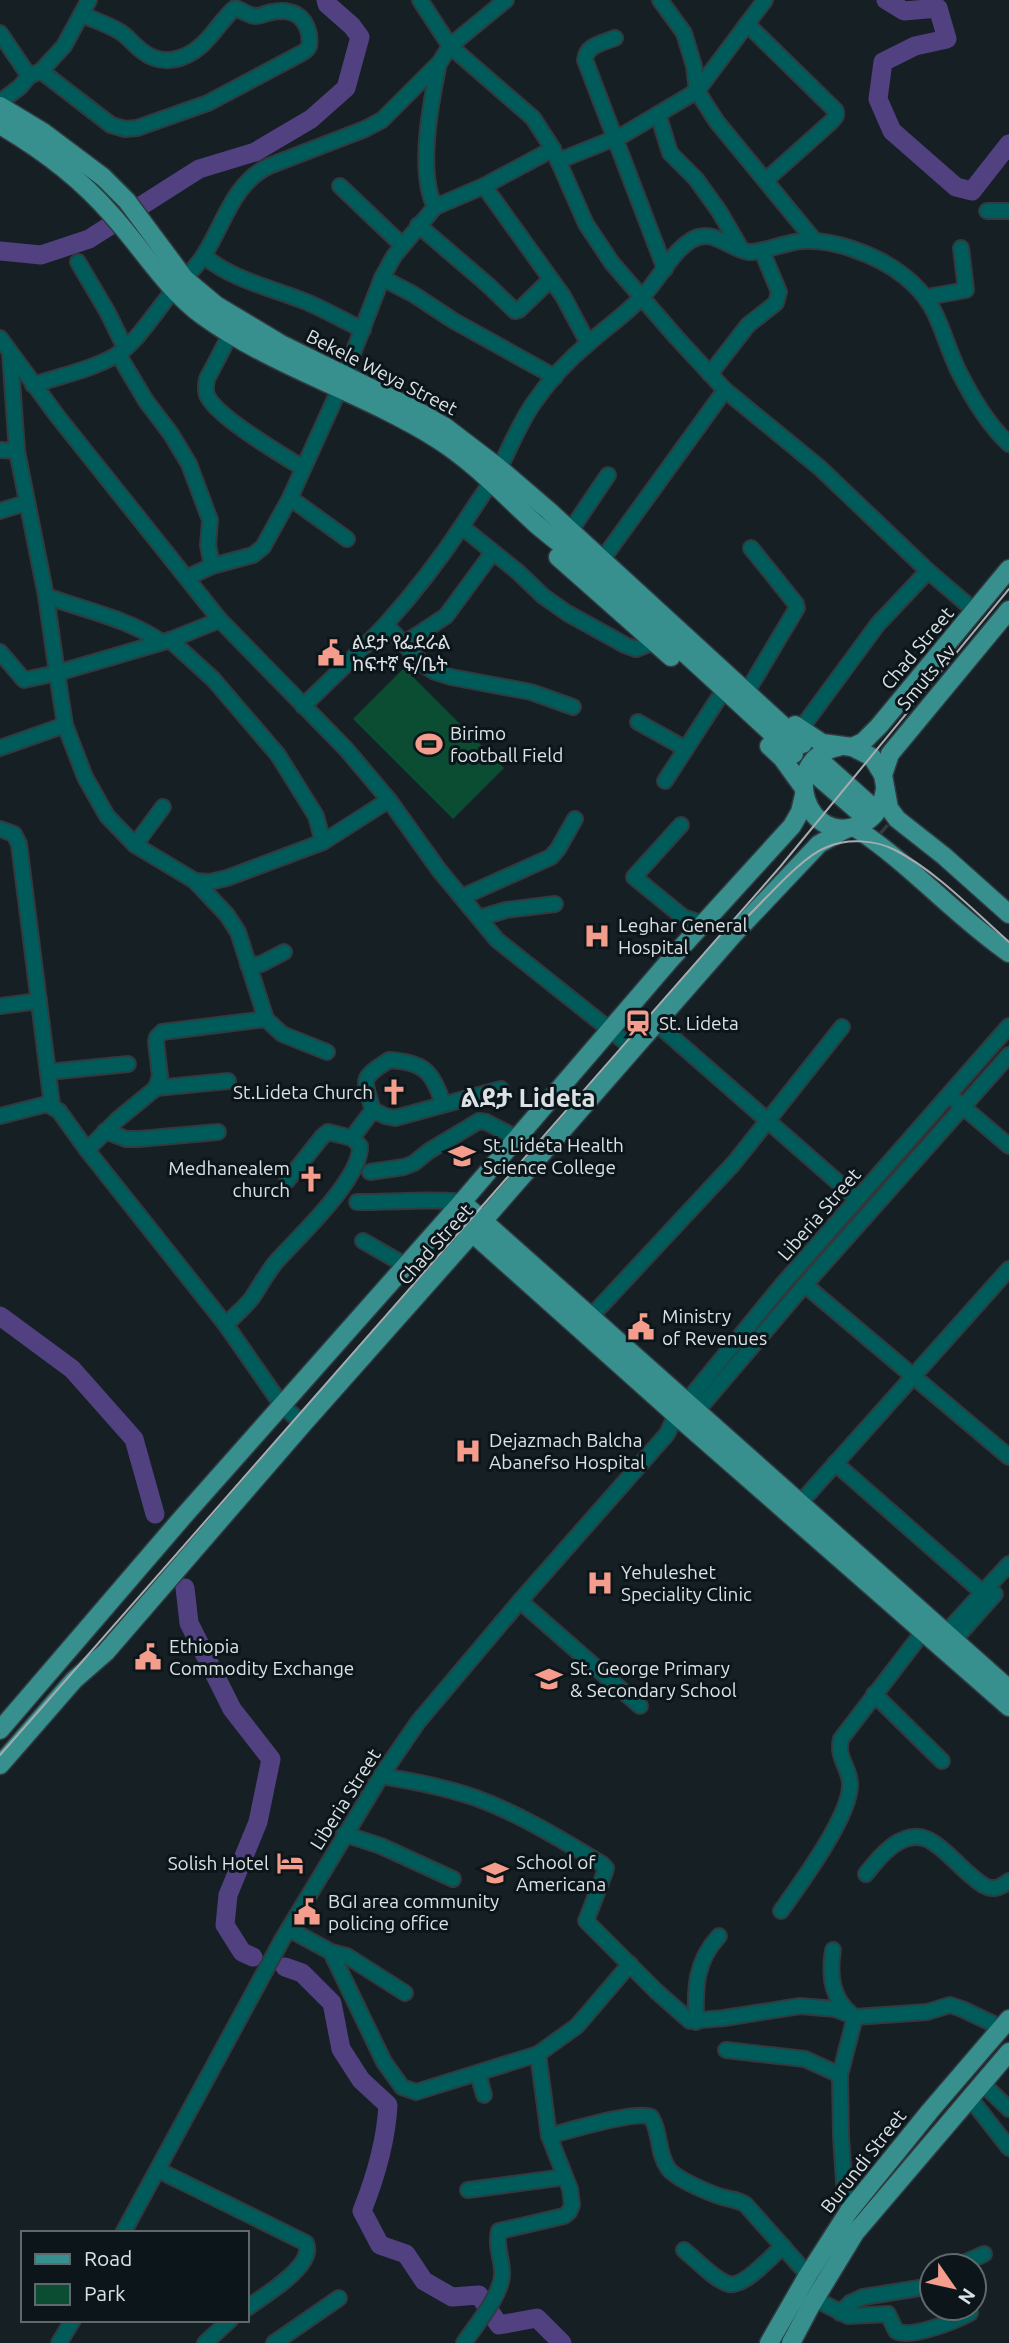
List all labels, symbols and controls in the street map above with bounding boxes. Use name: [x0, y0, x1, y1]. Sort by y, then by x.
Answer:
street label: Bekele Weya Street: [303, 324, 462, 420]
street label: Chad Street: [876, 602, 958, 694]
place label: ልደታ የፌደራል ከፍተኛ ፍ/ቤት: [352, 631, 451, 675]
public building icon: ልደታ የፌደራል ከፍተኛ ፍ/ቤት: [316, 638, 346, 668]
street label: Smuts Av: [892, 640, 960, 714]
place label: Birimo football Field: [450, 722, 563, 766]
sports icon: Birimo football Field: [414, 729, 444, 759]
place label: Leghar General Hospital: [618, 914, 748, 958]
hospital icon: Leghar General Hospital: [582, 921, 612, 951]
station icon: St. Lideta: [623, 1008, 653, 1038]
place label: St. Lideta: [659, 1012, 739, 1034]
church icon: St.Lideta Church: [379, 1077, 409, 1107]
place label: St.Lideta Church: [233, 1081, 373, 1103]
district label: ልደታ Lideta: [460, 1083, 596, 1112]
place label: St. Lideta Health Science College: [483, 1134, 624, 1178]
school or university icon: St. Lideta Health Science College: [447, 1141, 477, 1171]
place label: Medhanealem church: [168, 1157, 290, 1201]
street label: Liberia Street: [773, 1163, 865, 1265]
church icon: Medhanealem church: [296, 1164, 326, 1194]
street label: Chad Street: [393, 1199, 477, 1289]
place label: Ministry of Revenues: [662, 1305, 767, 1349]
public building icon: Ministry of Revenues: [626, 1312, 656, 1342]
place label: Dejazmach Balcha Abanefso Hospital: [489, 1429, 645, 1473]
hospital icon: Dejazmach Balcha Abanefso Hospital: [453, 1436, 483, 1466]
place label: Yehuleshet Speciality Clinic: [621, 1561, 752, 1605]
hospital icon: Yehuleshet Speciality Clinic: [585, 1568, 615, 1598]
place label: Ethiopia Commodity Exchange: [169, 1635, 354, 1679]
public building icon: Ethiopia Commodity Exchange: [133, 1642, 163, 1672]
place label: St. George Primary & Secondary School: [570, 1657, 737, 1701]
school or university icon: St. George Primary & Secondary School: [534, 1664, 564, 1694]
street label: Liberia Street: [305, 1744, 385, 1854]
hotel icon: Solish Hotel: [275, 1848, 305, 1878]
place label: School of Americana: [516, 1851, 606, 1895]
place label: Solish Hotel: [168, 1852, 269, 1874]
school or university icon: School of Americana: [480, 1858, 510, 1888]
place label: BGI area community policing office: [328, 1890, 499, 1934]
public building icon: BGI area community policing office: [292, 1897, 322, 1927]
street label: Burundi Street: [816, 2105, 910, 2217]
legend: [21, 2231, 248, 2322]
text: Road: [84, 2246, 132, 2270]
north arrow: [918, 2252, 988, 2322]
text: Park: [84, 2281, 126, 2305]
text: N: [954, 2284, 980, 2309]

